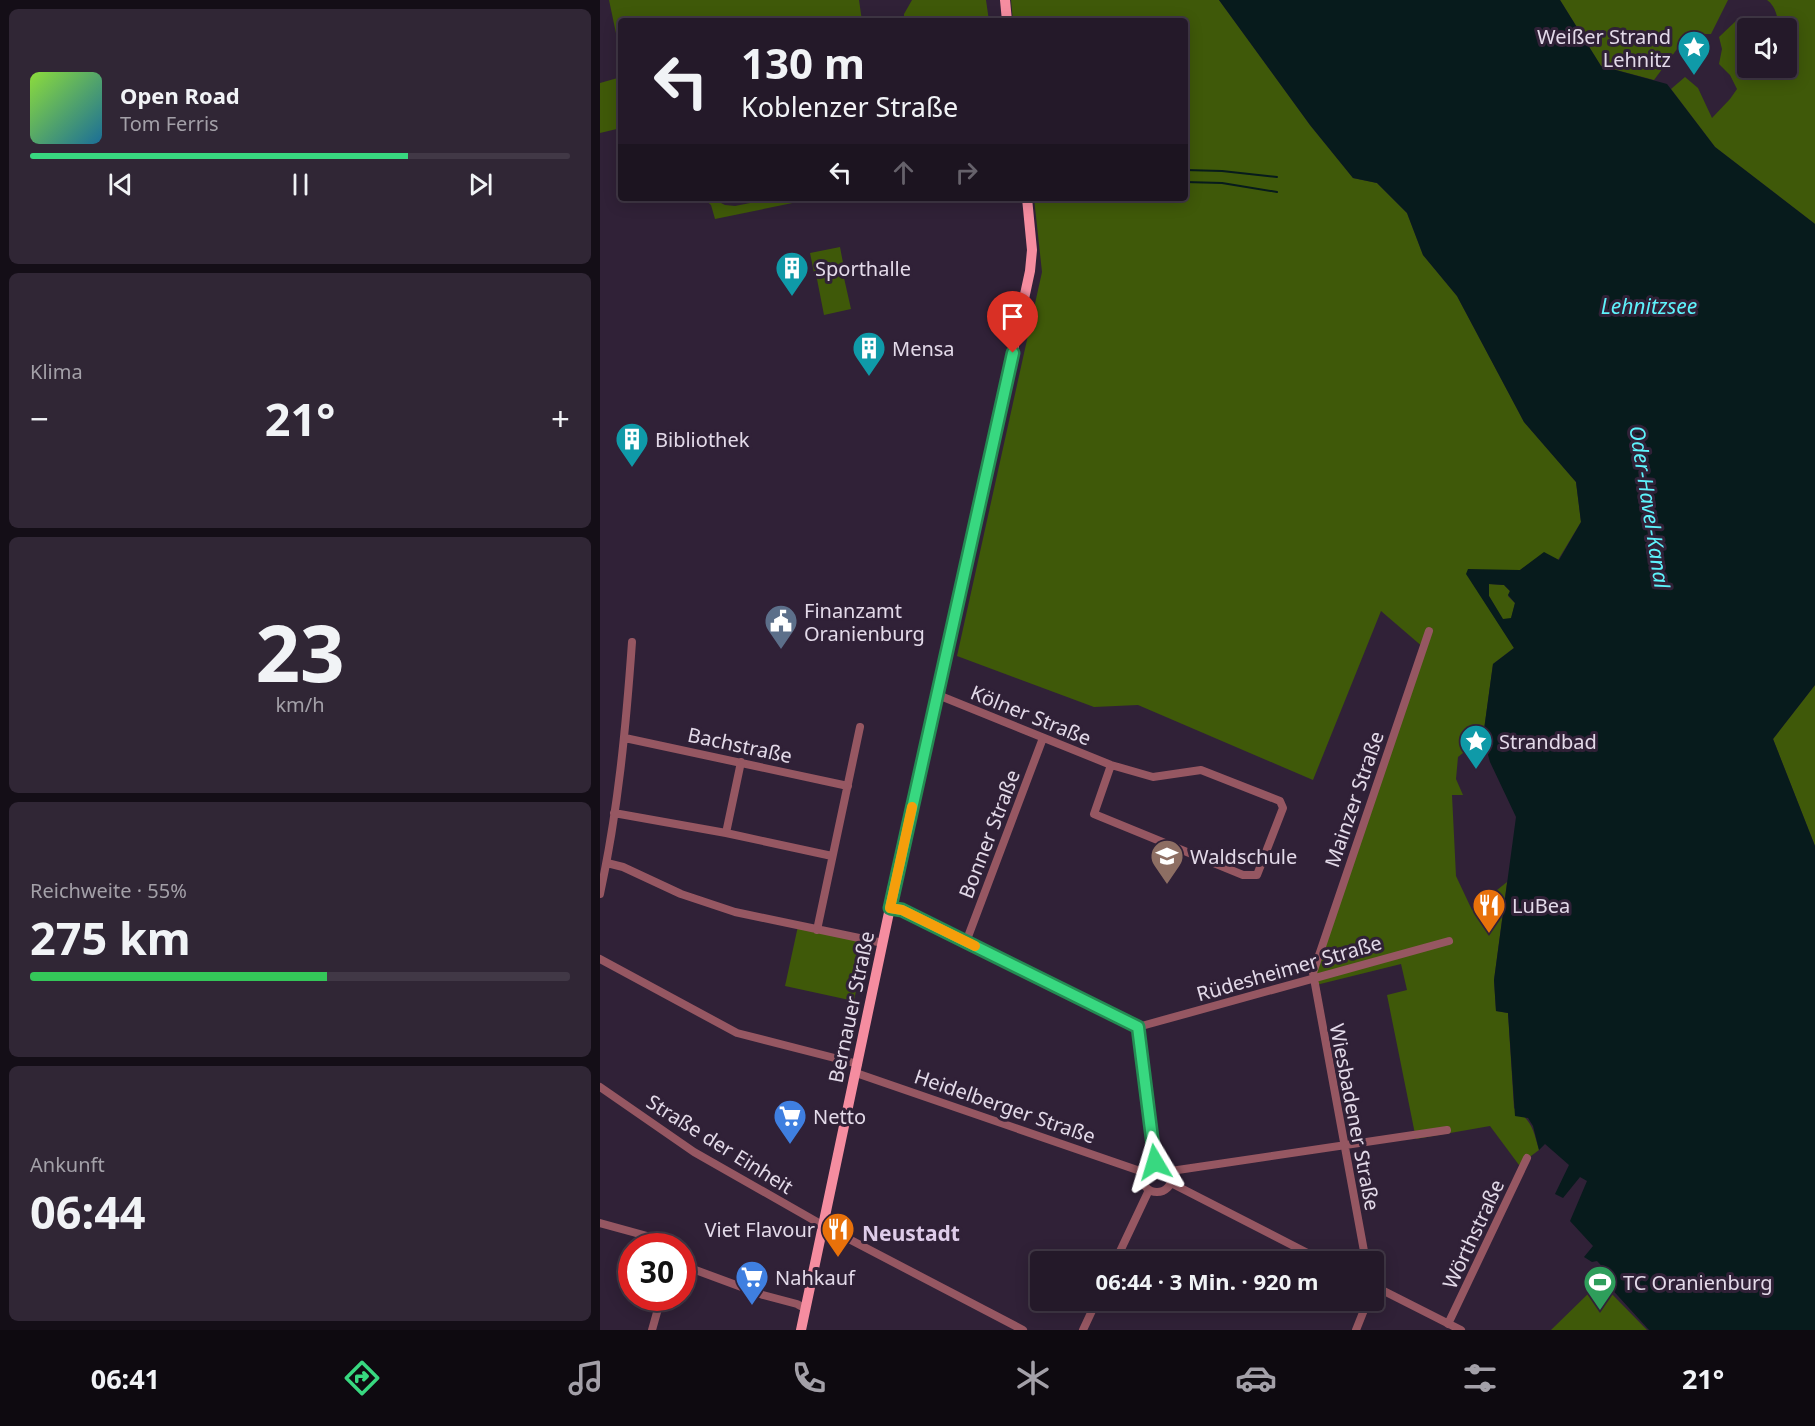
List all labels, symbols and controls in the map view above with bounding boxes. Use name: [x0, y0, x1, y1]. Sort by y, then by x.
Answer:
map controls: [1737, 18, 1797, 78]
button: sound: [1737, 18, 1797, 78]
place label: Weißer Strand Lehnitz: [1537, 23, 1671, 73]
place icon: Weißer Strand Lehnitz: [1676, 29, 1712, 76]
text: 130 m: [741, 34, 865, 91]
icon: left: [642, 42, 720, 120]
text: Open Road: [120, 80, 240, 110]
text: Koblenzer Straße: [741, 88, 958, 125]
text: Tom Ferris: [120, 110, 219, 137]
icon: left: [824, 156, 857, 189]
icon: ahead: [887, 156, 920, 189]
icon: right: [950, 156, 983, 189]
icon: previous: [104, 168, 137, 201]
icon: pause: [284, 168, 317, 201]
icon: next: [464, 168, 497, 201]
building icon: Sporthalle: [774, 250, 810, 297]
place label: Sporthalle: [815, 255, 911, 282]
pin: [987, 291, 1038, 353]
water label: Lehnitzsee: [1601, 292, 1697, 320]
icon: arrive: [996, 300, 1029, 333]
building icon: Mensa: [851, 330, 887, 377]
place label: Mensa: [892, 335, 955, 362]
text: Klima: [30, 358, 83, 385]
text: 21°: [265, 388, 335, 449]
text: −: [30, 396, 49, 441]
text: +: [551, 396, 570, 441]
building icon: Bibliothek: [614, 421, 650, 468]
water label: Oder-Havel-Kanal: [1623, 424, 1677, 591]
place label: Bibliothek: [655, 426, 750, 453]
place label: Finanzamt Oranienburg: [804, 597, 925, 647]
text: 23: [255, 599, 345, 705]
public building icon: Finanzamt Oranienburg: [763, 603, 799, 650]
street label: Kölner Straße: [967, 679, 1095, 751]
text: km/h: [275, 691, 325, 718]
street label: Bachstraße: [685, 721, 795, 769]
place icon: Strandbad: [1458, 723, 1494, 770]
street label: Mainzer Straße: [1318, 727, 1390, 871]
place label: Strandbad: [1499, 728, 1597, 755]
street label: Bonner Straße: [952, 766, 1026, 902]
school or university icon: Waldschule: [1149, 838, 1185, 885]
place label: Waldschule: [1190, 843, 1297, 870]
text: Reichweite · 55%: [30, 877, 187, 904]
restaurant icon: LuBea: [1471, 887, 1507, 934]
place label: LuBea: [1512, 892, 1570, 919]
text: 275 km: [30, 907, 191, 968]
street label: Bernauer Straße: [822, 929, 880, 1085]
street label: Rüdesheimer Straße: [1193, 929, 1385, 1007]
street label: Wiesbadener Straße: [1324, 1021, 1386, 1213]
street label: Heidelberger Straße: [911, 1062, 1099, 1150]
street label: Straße der Einheit: [642, 1088, 798, 1200]
supermarket icon: Netto: [772, 1098, 808, 1145]
place label: Netto: [813, 1103, 866, 1130]
position arrow: [1123, 1130, 1187, 1194]
text: Ankunft: [30, 1151, 105, 1178]
street label: Wörthstraße: [1436, 1175, 1510, 1293]
text: 06:44: [30, 1181, 146, 1242]
restaurant icon: Viet Flavour: [820, 1211, 856, 1258]
place label: Viet Flavour: [705, 1216, 815, 1243]
district label: Neustadt: [862, 1219, 960, 1247]
speed limit sign: 30: [618, 1233, 696, 1311]
supermarket icon: Nahkauf: [734, 1259, 770, 1306]
place label: Nahkauf: [775, 1264, 856, 1291]
sports icon: TC Oranienburg: [1582, 1264, 1618, 1311]
text: 06:44 · 3 Min. · 920 m: [1096, 1266, 1318, 1296]
place label: TC Oranienburg: [1623, 1269, 1772, 1296]
icon: directions: [341, 1357, 383, 1399]
icon: music: [565, 1357, 607, 1399]
icon: phone: [788, 1357, 830, 1399]
icon: climate: [1012, 1357, 1054, 1399]
icon: car: [1235, 1357, 1277, 1399]
icon: filters: [1459, 1357, 1501, 1399]
text: 06:41: [91, 1360, 160, 1397]
text: 21°: [1682, 1360, 1724, 1397]

